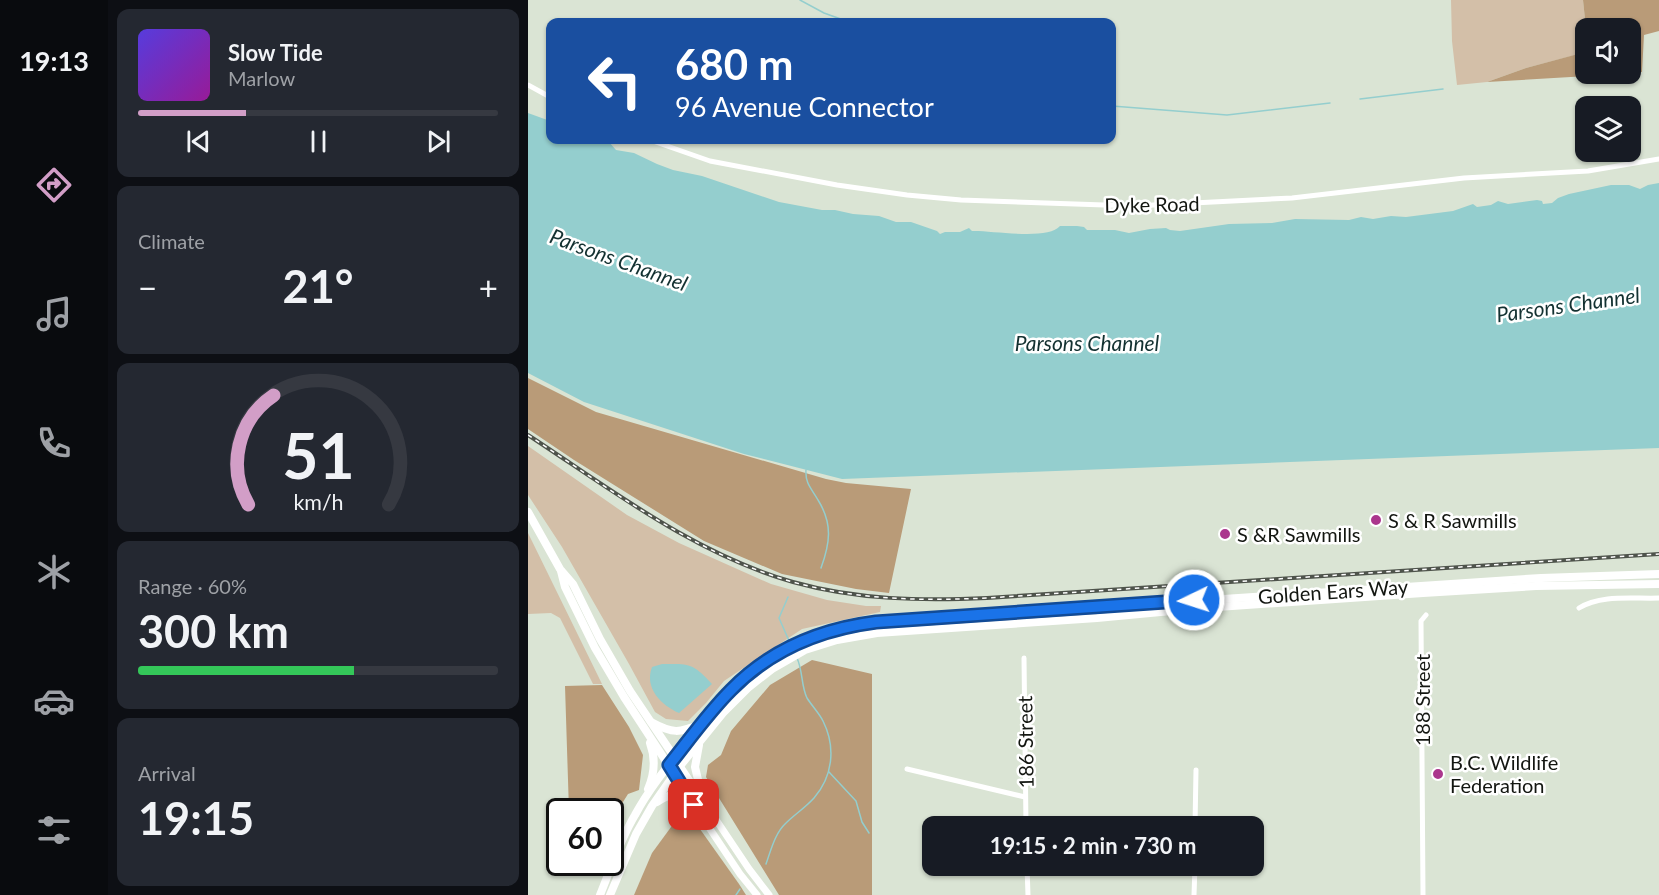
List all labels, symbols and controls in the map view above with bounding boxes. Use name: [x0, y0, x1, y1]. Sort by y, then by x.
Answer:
map controls: [1575, 18, 1641, 162]
button: sound: [1575, 18, 1641, 84]
text: Slow Tide: [228, 39, 323, 66]
text: 680 m: [675, 39, 793, 89]
icon: left: [576, 42, 654, 120]
text: 19:13: [19, 44, 89, 77]
text: Marlow: [228, 66, 295, 90]
text: 96 Avenue Connector: [675, 90, 934, 123]
button: layers: [1575, 96, 1641, 162]
icon: previous: [182, 125, 215, 158]
icon: pause: [302, 125, 335, 158]
icon: next: [422, 125, 455, 158]
icon: directions: [33, 164, 75, 206]
street label: Dyke Road: [1104, 191, 1200, 217]
water label: Parsons Channel: [547, 223, 691, 296]
text: Climate: [138, 229, 205, 253]
text: 21°: [283, 259, 353, 313]
text: −: [138, 267, 157, 307]
text: +: [479, 267, 498, 307]
water label: Parsons Channel: [1495, 282, 1642, 326]
icon: music: [33, 293, 75, 335]
water label: Parsons Channel: [1015, 330, 1160, 355]
text: 51: [282, 417, 354, 492]
icon: phone: [33, 422, 75, 464]
text: km/h: [293, 489, 343, 515]
place label: S & R Sawmills: [1388, 508, 1517, 532]
marker: S & R Sawmills: [1369, 513, 1383, 527]
place label: S &R Sawmills: [1237, 522, 1361, 546]
marker: S &R Sawmills: [1218, 527, 1232, 541]
icon: climate: [33, 551, 75, 593]
position arrow: [1162, 568, 1226, 632]
text: Range · 60%: [138, 574, 247, 598]
street label: Golden Ears Way: [1257, 574, 1409, 608]
text: 300 km: [138, 604, 289, 658]
street label: 188 Street: [1410, 654, 1434, 746]
icon: car: [33, 680, 75, 722]
street label: 186 Street: [1012, 696, 1038, 788]
place label: B.C. Wildlife Federation: [1450, 750, 1558, 797]
text: Arrival: [138, 761, 196, 785]
marker: B.C. Wildlife Federation: [1431, 767, 1445, 781]
pin: [668, 779, 719, 830]
icon: arrive: [677, 788, 710, 821]
text: 19:15: [138, 791, 254, 845]
speed limit sign: 60: [546, 798, 624, 876]
icon: filters: [33, 809, 75, 851]
text: 19:15 · 2 min · 730 m: [990, 832, 1196, 859]

